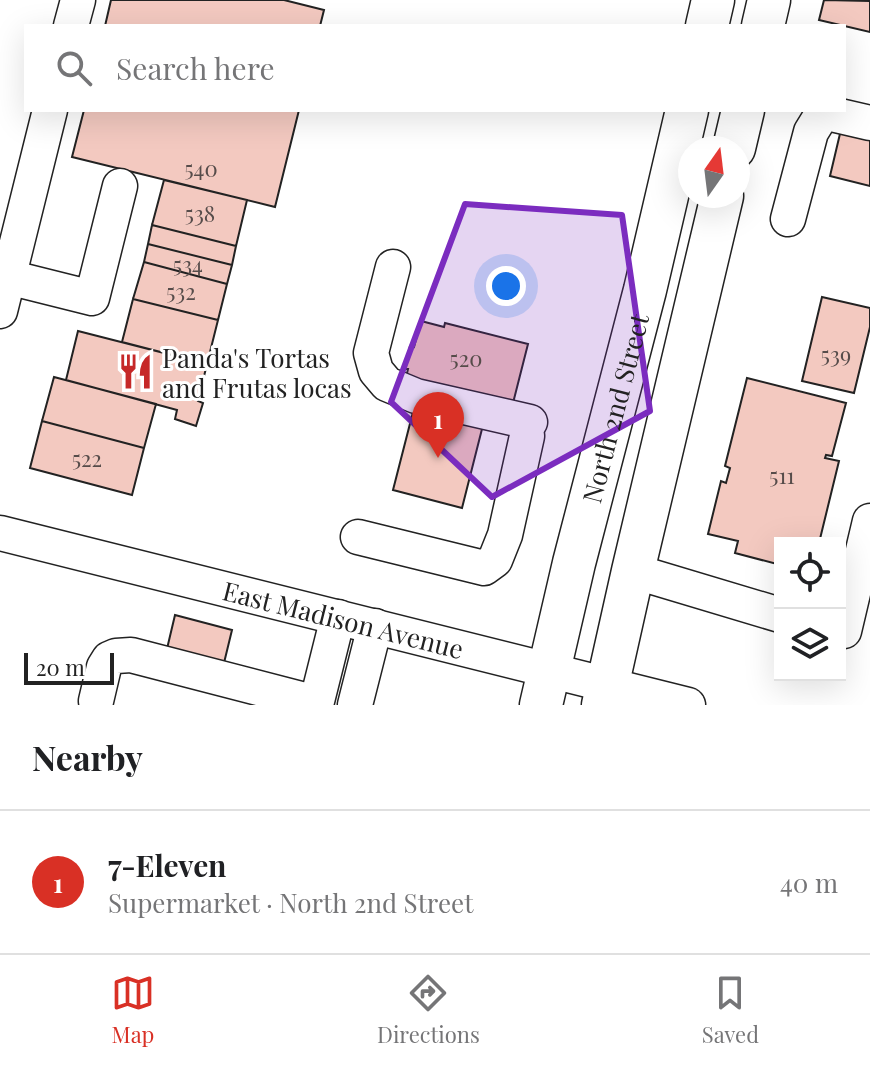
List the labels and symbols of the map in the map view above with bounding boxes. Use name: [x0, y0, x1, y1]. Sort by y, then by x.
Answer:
north arrow: [678, 136, 750, 208]
house number: 540: [184, 153, 218, 183]
house number: 538: [185, 198, 215, 228]
house number: 534: [173, 249, 203, 279]
your location: [486, 266, 526, 306]
house number: 532: [166, 276, 196, 306]
street label: North 2nd Street: [573, 309, 656, 506]
house number: 539: [821, 339, 851, 369]
place label: Panda's Tortas and Frutas locas: [162, 340, 352, 405]
house number: 520: [450, 343, 482, 373]
restaurant icon: Panda's Tortas and Frutas locas: [117, 353, 155, 391]
pin: 1: [412, 392, 464, 458]
house number: 522: [72, 443, 102, 473]
house number: 511: [769, 460, 795, 490]
street label: East Madison Avenue: [220, 572, 467, 666]
scale bar: [24, 649, 114, 685]

